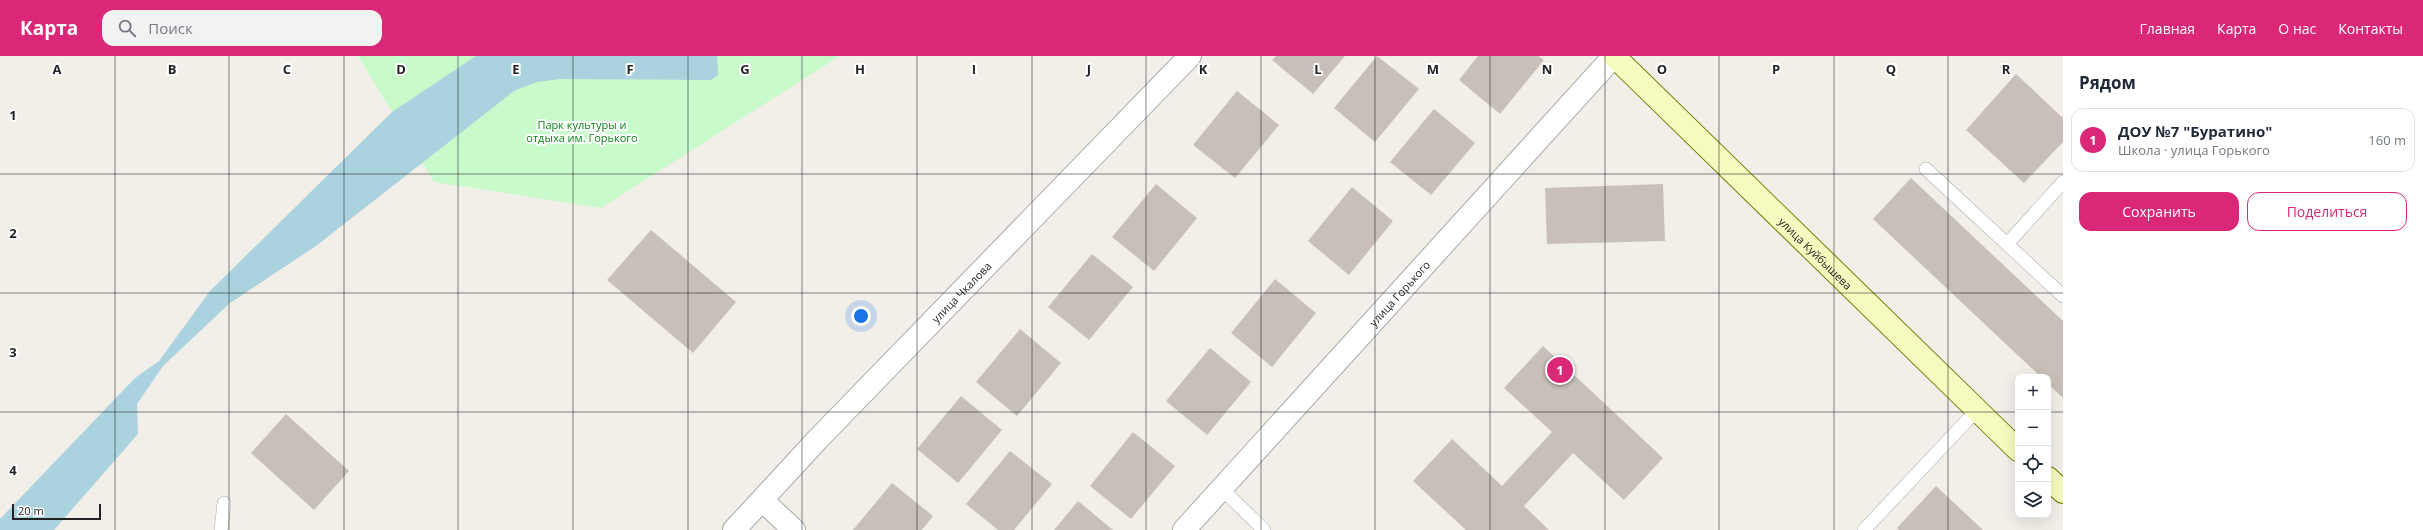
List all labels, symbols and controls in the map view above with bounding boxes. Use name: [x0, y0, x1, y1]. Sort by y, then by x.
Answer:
search box: [102, 10, 382, 46]
text: Карта: [20, 15, 78, 41]
icon: search: [116, 17, 138, 39]
text: Поиск: [148, 18, 193, 38]
text: Главная: [2140, 19, 2195, 38]
text: Карта: [2217, 19, 2256, 38]
text: О нас: [2278, 19, 2316, 38]
text: Контакты: [2338, 19, 2403, 38]
text: A: [53, 60, 62, 78]
text: B: [168, 60, 177, 78]
text: C: [283, 60, 291, 78]
text: D: [396, 60, 406, 78]
text: E: [512, 60, 520, 78]
text: F: [626, 60, 634, 78]
text: G: [740, 60, 750, 78]
text: H: [855, 60, 865, 78]
text: I: [972, 60, 976, 78]
text: J: [1086, 60, 1091, 78]
text: K: [1199, 60, 1208, 78]
text: L: [1314, 60, 1322, 78]
text: M: [1427, 60, 1439, 78]
text: N: [1542, 60, 1552, 78]
text: O: [1657, 60, 1667, 78]
text: P: [1772, 60, 1780, 78]
text: Q: [1886, 60, 1896, 78]
text: R: [2002, 60, 2011, 78]
text: Рядом: [2079, 71, 2136, 94]
text: 1: [9, 106, 17, 124]
park label: Парк культуры и отдыха им. Горького: [526, 117, 638, 145]
text: ДОУ №7 "Буратино": [2118, 121, 2272, 141]
text: 1: [2089, 131, 2097, 149]
text: 160 m: [2368, 131, 2406, 149]
text: Школа · улица Горького: [2118, 141, 2270, 159]
button: Сохранить: [2079, 192, 2239, 231]
button: Поделиться: [2247, 192, 2407, 231]
street label: улица Куйбышева: [1776, 214, 1856, 292]
text: 2: [9, 224, 17, 242]
street label: улица Горького: [1365, 257, 1433, 329]
street label: улица Чкалова: [928, 258, 994, 326]
your location: [851, 306, 871, 326]
text: 3: [9, 343, 17, 361]
pin: 1: [1547, 355, 1573, 385]
map controls: [2015, 374, 2051, 518]
button: +: [2015, 374, 2051, 410]
button: −: [2015, 410, 2051, 446]
button: locate: [2015, 446, 2051, 482]
text: 4: [9, 461, 17, 479]
button: layers: [2015, 482, 2051, 518]
scale bar: [12, 502, 101, 521]
text: 20 m: [18, 503, 44, 518]

